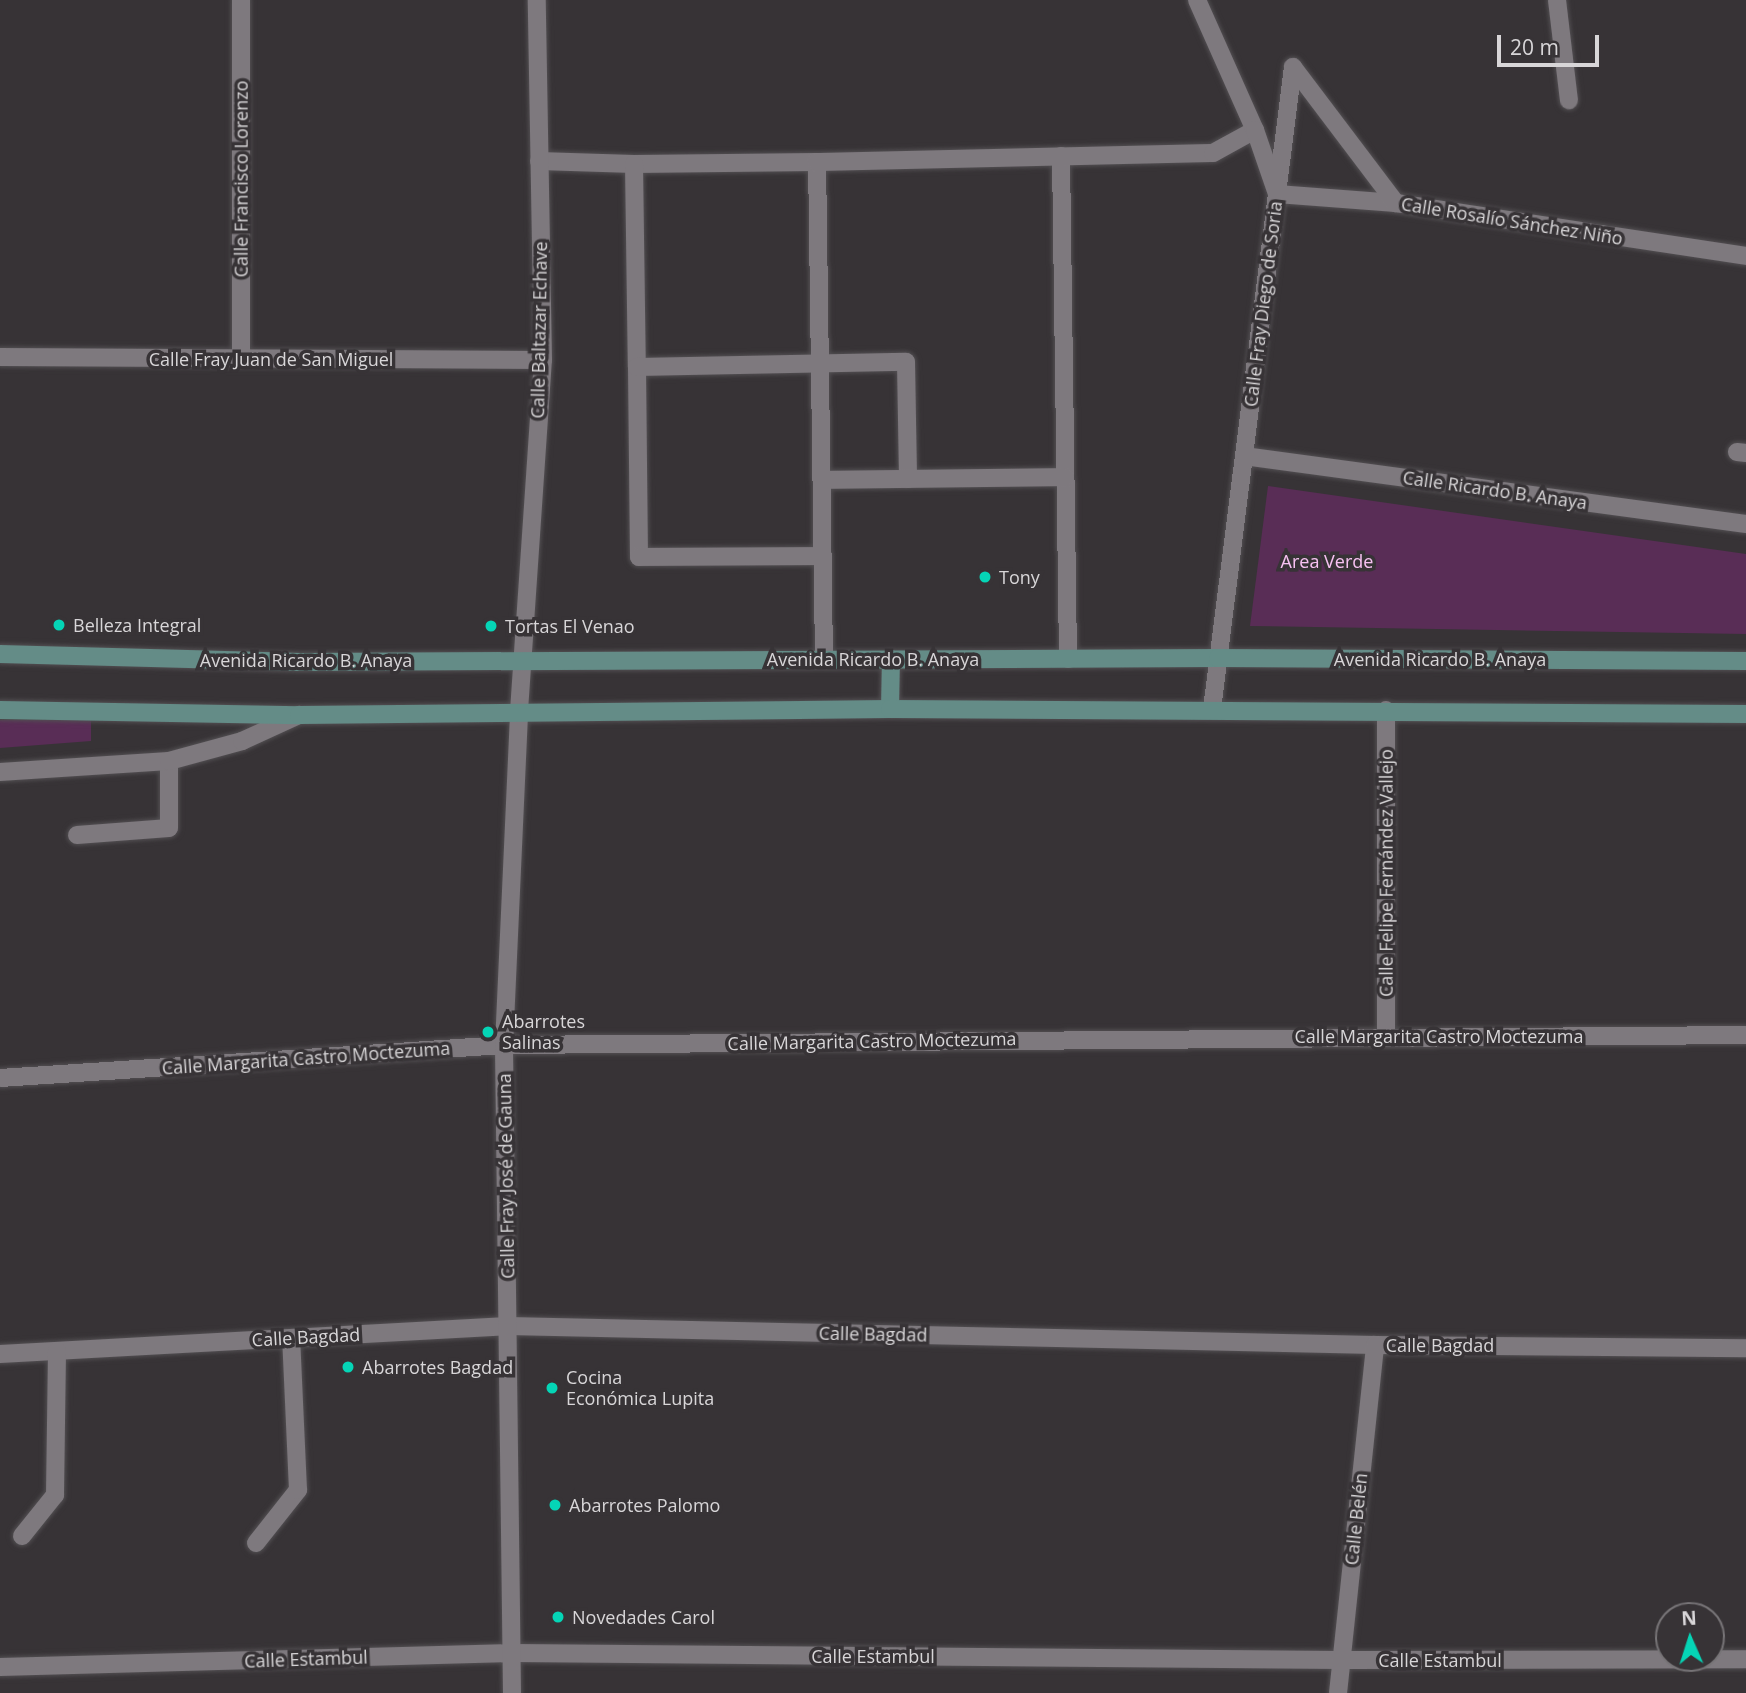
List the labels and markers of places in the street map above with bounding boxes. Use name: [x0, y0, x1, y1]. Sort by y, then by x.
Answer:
place label: Tony: [999, 566, 1040, 588]
marker: Tony: [977, 569, 993, 585]
place label: Belleza Integral: [73, 614, 201, 636]
place label: Tortas El Venao: [505, 615, 635, 637]
marker: Belleza Integral: [51, 617, 67, 633]
marker: Tortas El Venao: [483, 618, 499, 634]
place label: Abarrotes Salinas: [502, 1011, 585, 1054]
marker: Abarrotes Salinas: [480, 1024, 496, 1040]
place label: Abarrotes Bagdad: [362, 1356, 513, 1378]
marker: Abarrotes Bagdad: [340, 1359, 356, 1375]
place label: Cocina Económica Lupita: [566, 1367, 714, 1410]
marker: Cocina Económica Lupita: [544, 1380, 560, 1396]
place label: Abarrotes Palomo: [569, 1494, 720, 1516]
marker: Abarrotes Palomo: [547, 1497, 563, 1513]
place label: Novedades Carol: [572, 1606, 715, 1628]
marker: Novedades Carol: [550, 1609, 566, 1625]

